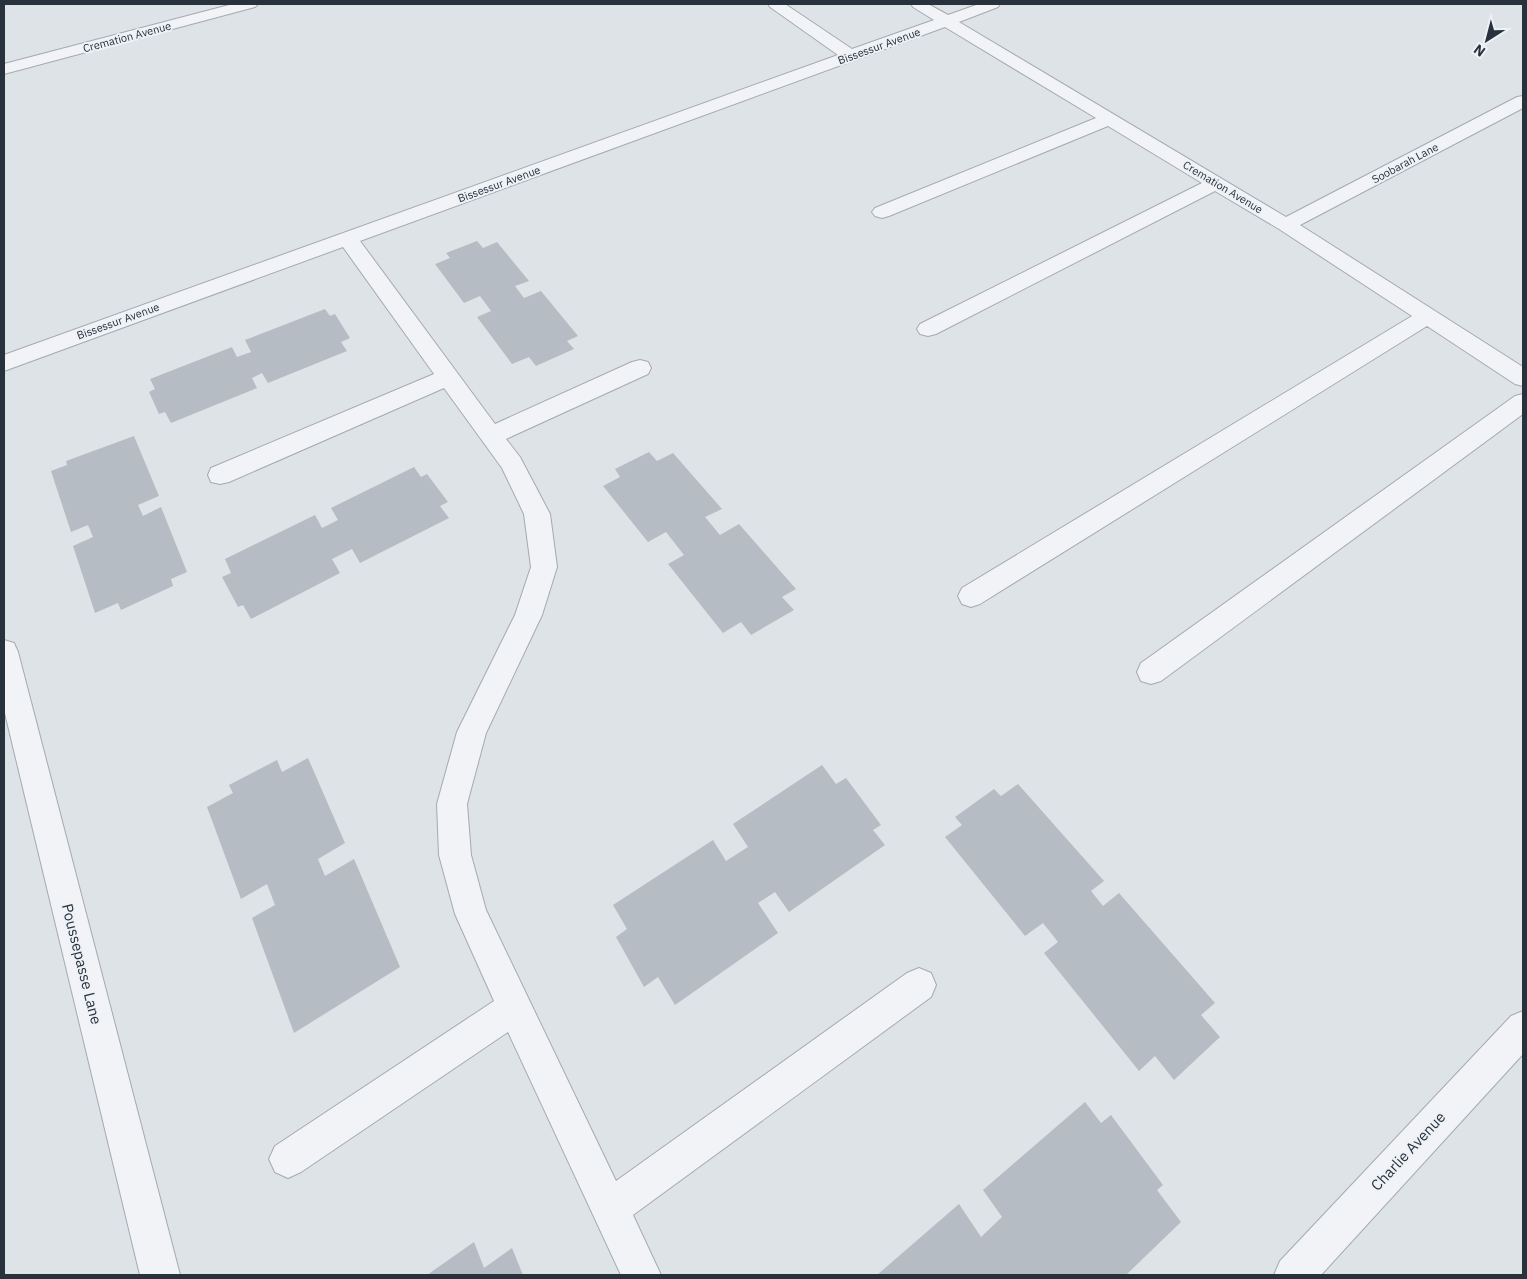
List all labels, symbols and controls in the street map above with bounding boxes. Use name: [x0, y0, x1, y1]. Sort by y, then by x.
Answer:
north arrow: [1462, 15, 1512, 65]
street label: Cremation Avenue: [81, 19, 173, 55]
street label: Bissessur Avenue: [836, 25, 922, 67]
text: N: [1470, 40, 1489, 61]
street label: Soobarah Lane: [1369, 140, 1441, 186]
street label: Cremation Avenue: [1181, 158, 1265, 216]
street label: Bissessur Avenue: [456, 163, 542, 205]
street label: Bissessur Avenue: [75, 300, 161, 342]
street label: Poussepasse Lane: [58, 902, 106, 1026]
street label: Charlie Avenue: [1367, 1108, 1449, 1194]

